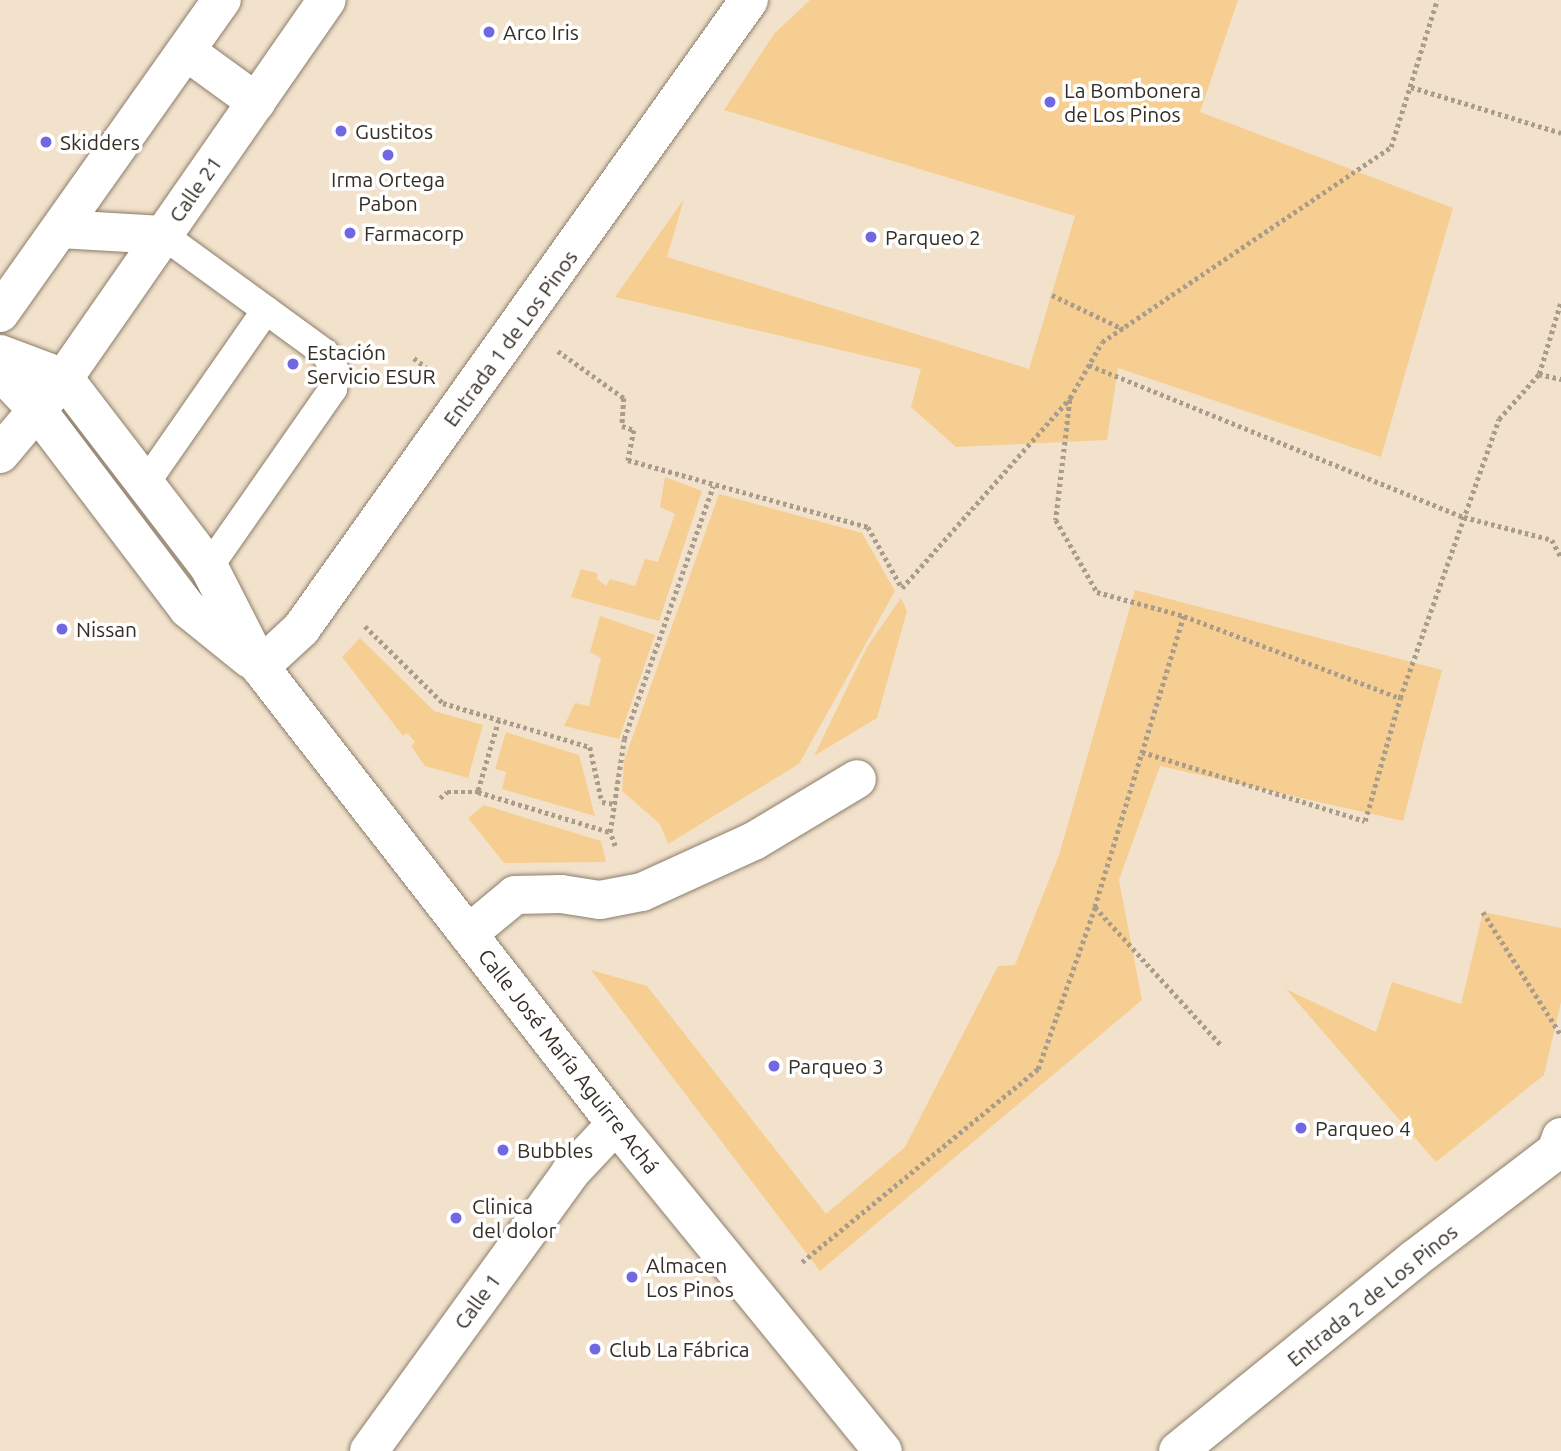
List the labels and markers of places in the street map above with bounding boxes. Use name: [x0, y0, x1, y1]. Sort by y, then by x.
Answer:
place label: Arco Iris: [503, 19, 579, 45]
marker: Arco Iris: [481, 24, 497, 40]
place label: La Bombonera de Los Pinos: [1064, 77, 1201, 127]
marker: La Bombonera de Los Pinos: [1042, 94, 1058, 110]
place label: Gustitos: [355, 118, 433, 144]
marker: Gustitos: [333, 123, 349, 139]
place label: Skidders: [60, 129, 140, 155]
marker: Skidders: [38, 134, 54, 150]
marker: Irma Ortega Pabon: [380, 147, 396, 163]
place label: Irma Ortega Pabon: [331, 166, 445, 216]
place label: Farmacorp: [364, 220, 464, 246]
place label: Parqueo 2: [885, 224, 981, 250]
marker: Farmacorp: [342, 225, 358, 241]
marker: Parqueo 2: [863, 229, 879, 245]
place label: Estación Servicio ESUR: [307, 339, 436, 389]
marker: Estación Servicio ESUR: [285, 356, 301, 372]
place label: Nissan: [76, 616, 137, 642]
marker: Nissan: [54, 621, 70, 637]
place label: Parqueo 3: [788, 1053, 884, 1079]
marker: Parqueo 3: [766, 1058, 782, 1074]
place label: Parqueo 4: [1315, 1115, 1411, 1141]
marker: Parqueo 4: [1293, 1120, 1309, 1136]
place label: Bubbles: [517, 1137, 593, 1163]
marker: Bubbles: [495, 1142, 511, 1158]
place label: Clinica del dolor: [472, 1193, 557, 1243]
marker: Clinica del dolor: [446, 1208, 466, 1228]
place label: Almacen Los Pinos: [646, 1252, 734, 1302]
marker: Almacen Los Pinos: [624, 1269, 640, 1285]
place label: Club La Fábrica: [609, 1336, 750, 1362]
marker: Club La Fábrica: [587, 1341, 603, 1357]

